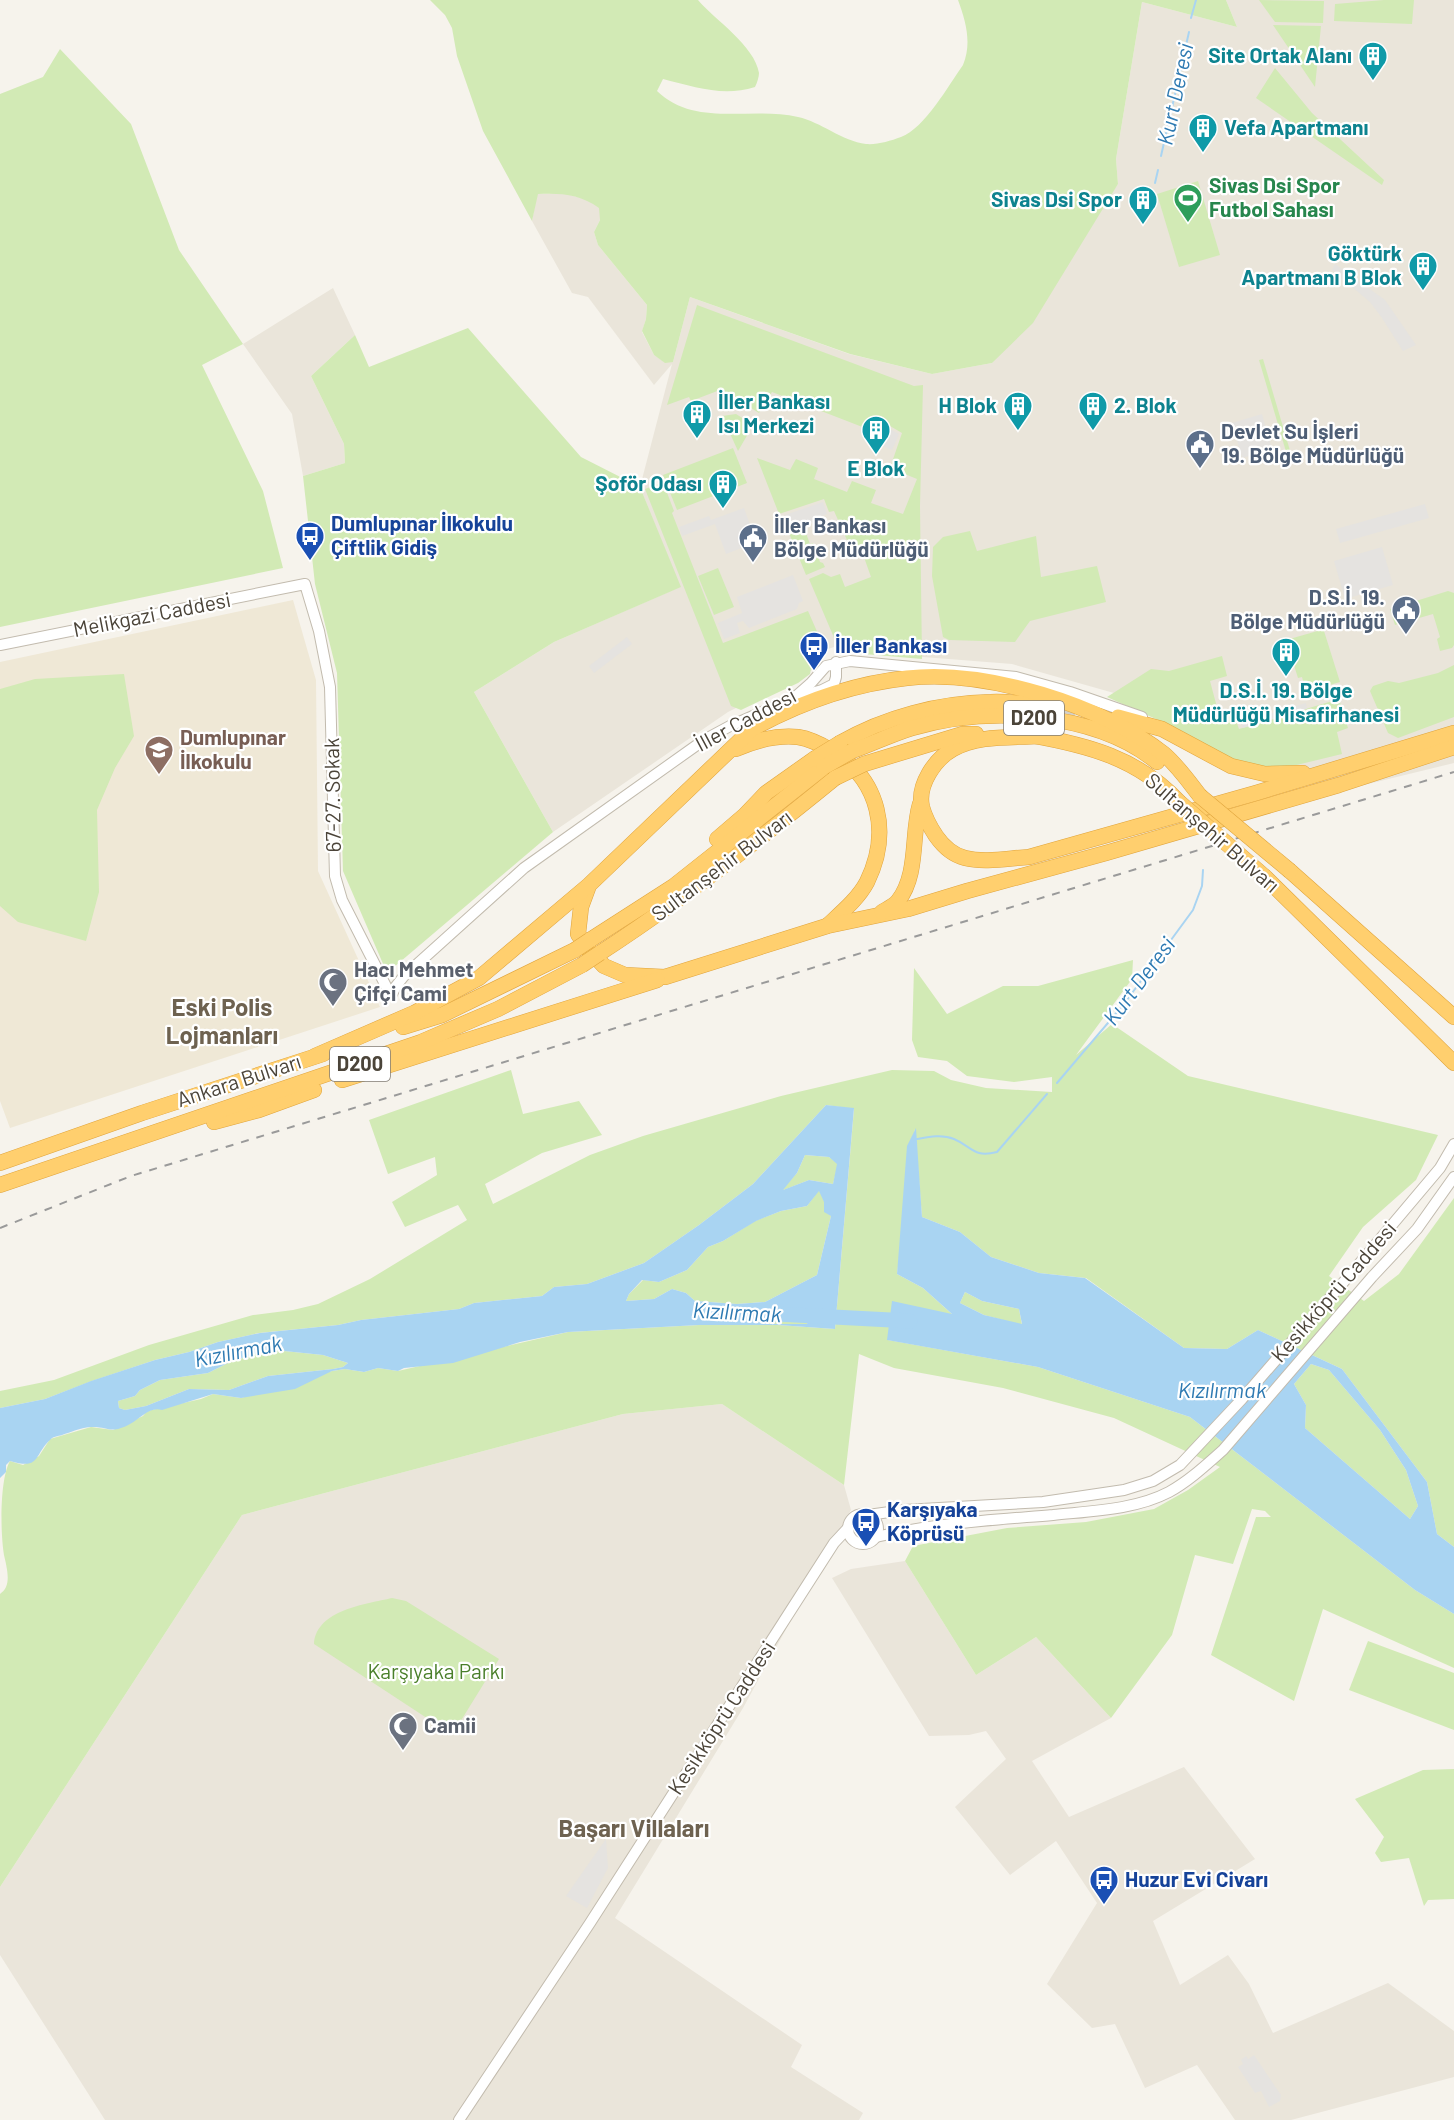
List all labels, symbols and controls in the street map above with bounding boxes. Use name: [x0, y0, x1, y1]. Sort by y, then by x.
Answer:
water label: Kurt Deresi: [1151, 40, 1198, 147]
building icon: Site Ortak Alanı: [1357, 40, 1389, 82]
place label: Site Ortak Alanı: [1208, 42, 1352, 67]
building icon: Vefa Apartmanı: [1187, 112, 1219, 154]
place label: Vefa Apartmanı: [1224, 114, 1369, 139]
place label: Sivas Dsi Spor Futbol Sahası: [1209, 172, 1340, 221]
sports icon: Sivas Dsi Spor Futbol Sahası: [1172, 182, 1204, 224]
building icon: Sivas Dsi Spor: [1127, 184, 1159, 226]
place label: Sivas Dsi Spor: [991, 186, 1122, 211]
place label: Göktürk Apartmanı B Blok: [1241, 240, 1402, 289]
building icon: Göktürk Apartmanı B Blok: [1407, 250, 1439, 292]
place label: İller Bankası Isı Merkezi: [718, 388, 830, 437]
building icon: H Blok: [1002, 390, 1034, 432]
building icon: 2. Blok: [1077, 390, 1109, 432]
place label: H Blok: [939, 392, 997, 417]
place label: 2. Blok: [1114, 392, 1177, 417]
building icon: İller Bankası Isı Merkezi: [681, 398, 713, 440]
building icon: E Blok: [860, 414, 892, 456]
place label: Devlet Su İşleri 19. Bölge Müdürlüğü: [1221, 418, 1404, 467]
public building icon: Devlet Su İşleri 19. Bölge Müdürlüğü: [1184, 428, 1216, 470]
place label: E Blok: [847, 455, 905, 480]
building icon: Şoför Odası: [707, 468, 739, 510]
place label: Şoför Odası: [595, 470, 702, 495]
place label: Dumlupınar İlkokulu Çiftlik Gidiş: [331, 510, 513, 559]
place label: İller Bankası Bölge Müdürlüğü: [774, 512, 929, 561]
bus stop icon: Dumlupınar İlkokulu Çiftlik Gidiş: [294, 520, 326, 562]
public building icon: İller Bankası Bölge Müdürlüğü: [737, 522, 769, 564]
place label: D.S.İ. 19. Bölge Müdürlüğü: [1230, 584, 1385, 633]
street label: Melikgazi Caddesi: [71, 586, 233, 641]
public building icon: D.S.İ. 19. Bölge Müdürlüğü: [1390, 594, 1422, 636]
bus stop icon: İller Bankası: [798, 630, 830, 672]
place label: İller Bankası: [835, 632, 947, 657]
building icon: D.S.İ. 19. Bölge Müdürlüğü Misafirhanesi: [1270, 636, 1302, 678]
place label: D.S.İ. 19. Bölge Müdürlüğü Misafirhanesi: [1173, 677, 1399, 726]
street label: İller Caddesi: [690, 682, 800, 756]
road number: D200: [1004, 701, 1064, 735]
place label: Dumlupınar İlkokulu: [180, 724, 286, 773]
school or university icon: Dumlupınar İlkokulu: [143, 734, 175, 776]
street label: 67-27. Sokak: [318, 738, 345, 853]
street label: Sultanşehir Bulvarı: [1141, 767, 1285, 897]
street label: Sultanşehir Bulvarı: [646, 804, 796, 926]
water label: Kurt Deresi: [1097, 931, 1180, 1030]
place label: Hacı Mehmet Çifçi Cami: [354, 956, 473, 1005]
mosque icon: Hacı Mehmet Çifçi Cami: [317, 966, 349, 1008]
district label: Eski Polis Lojmanları: [166, 992, 278, 1049]
road number: D200: [330, 1047, 390, 1081]
street label: Ankara Bulvarı: [173, 1048, 304, 1111]
street label: Kesikköprü Caddesi: [1265, 1216, 1401, 1367]
water label: Kızılırmak: [692, 1296, 782, 1326]
water label: Kızılırmak: [192, 1329, 284, 1371]
water label: Kızılırmak: [1178, 1376, 1267, 1402]
place label: Karşıyaka Köprüsü: [887, 1496, 978, 1545]
bus stop icon: Karşıyaka Köprüsü: [850, 1506, 882, 1548]
street label: Kesikköprü Caddesi: [662, 1636, 780, 1799]
park label: Karşıyaka Parkı: [368, 1658, 504, 1683]
mosque icon: Camii: [387, 1710, 419, 1752]
place label: Camii: [424, 1712, 476, 1737]
district label: Başarı Villaları: [559, 1813, 709, 1842]
bus stop icon: Huzur Evi Civarı: [1088, 1864, 1120, 1906]
place label: Huzur Evi Civarı: [1125, 1866, 1268, 1891]

